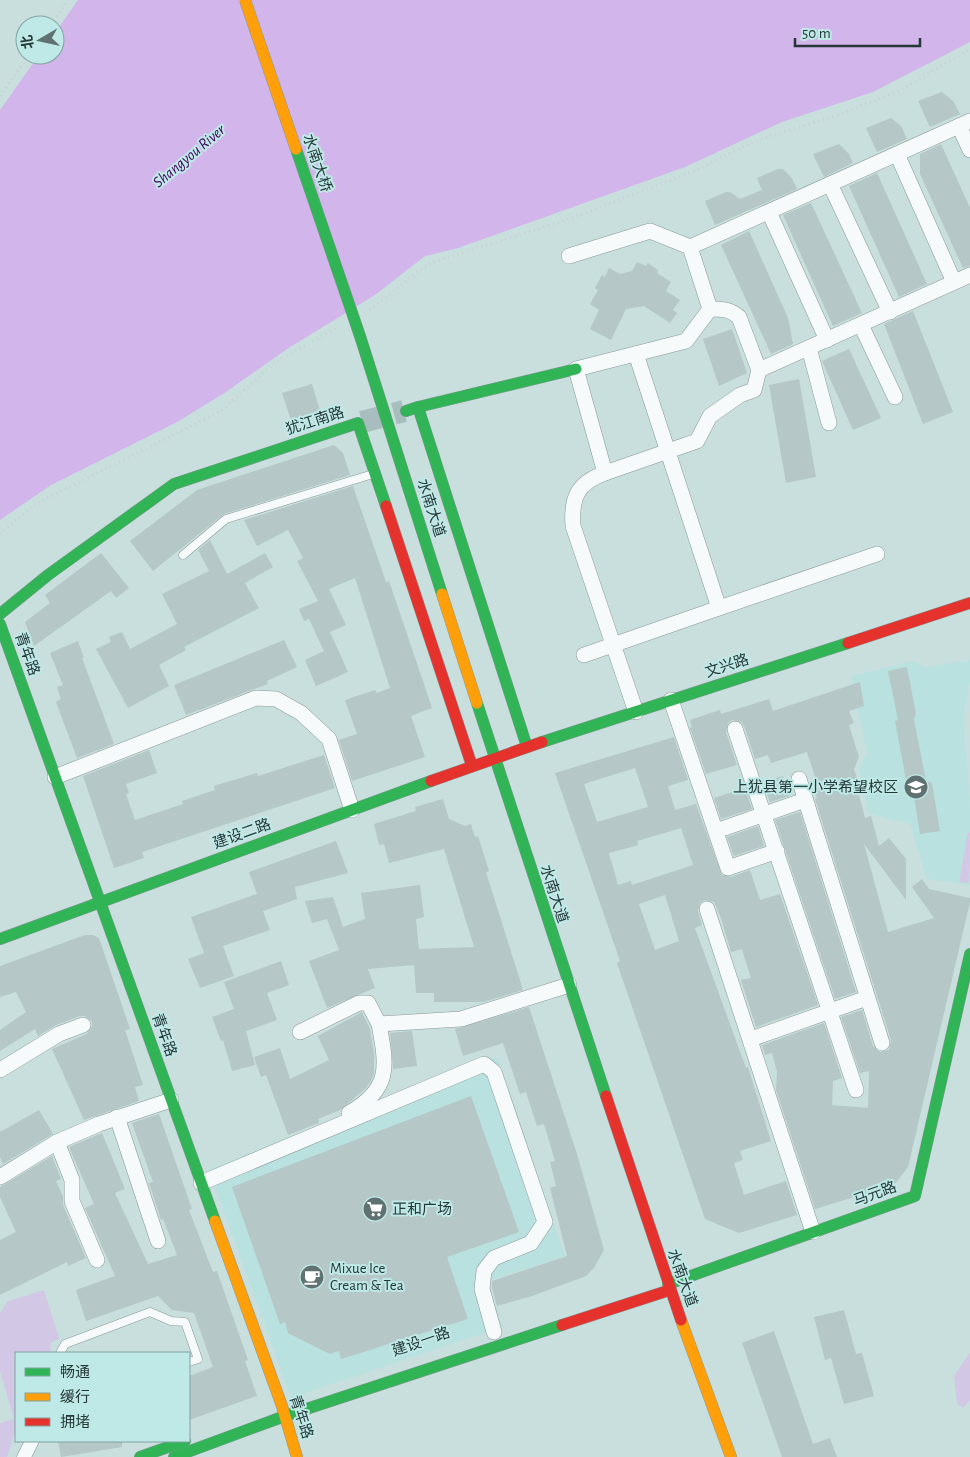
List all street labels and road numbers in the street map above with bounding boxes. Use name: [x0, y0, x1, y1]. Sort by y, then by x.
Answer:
street label: 水南大桥: [300, 132, 335, 194]
street label: 犹江南路: [284, 404, 346, 437]
street label: 水南大道: [415, 477, 448, 539]
street label: 青年路: [12, 630, 43, 678]
street label: 文兴路: [703, 651, 751, 680]
street label: 建设二路: [211, 816, 273, 851]
street label: 水南大道: [538, 863, 571, 925]
street label: 青年路: [149, 1011, 180, 1059]
street label: 马元路: [851, 1178, 899, 1209]
street label: 水南大道: [665, 1247, 700, 1309]
street label: 建设一路: [390, 1324, 452, 1359]
street label: 青年路: [287, 1393, 316, 1441]

